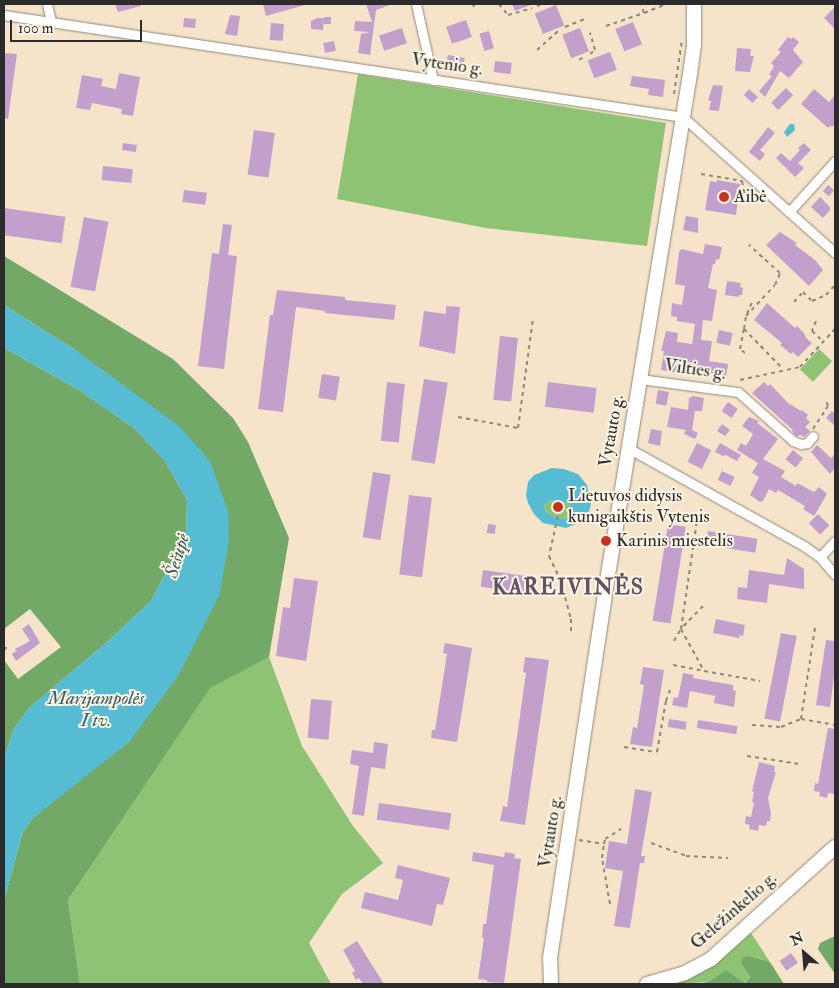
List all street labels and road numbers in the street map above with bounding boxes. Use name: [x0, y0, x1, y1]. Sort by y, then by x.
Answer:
street label: Vytenio g.: [410, 49, 484, 81]
street label: Vilties g.: [663, 355, 727, 385]
street label: Vytauto g.: [595, 393, 629, 469]
street label: Vytauto g.: [535, 794, 567, 870]
street label: Geležinkelio g.: [686, 868, 782, 954]

